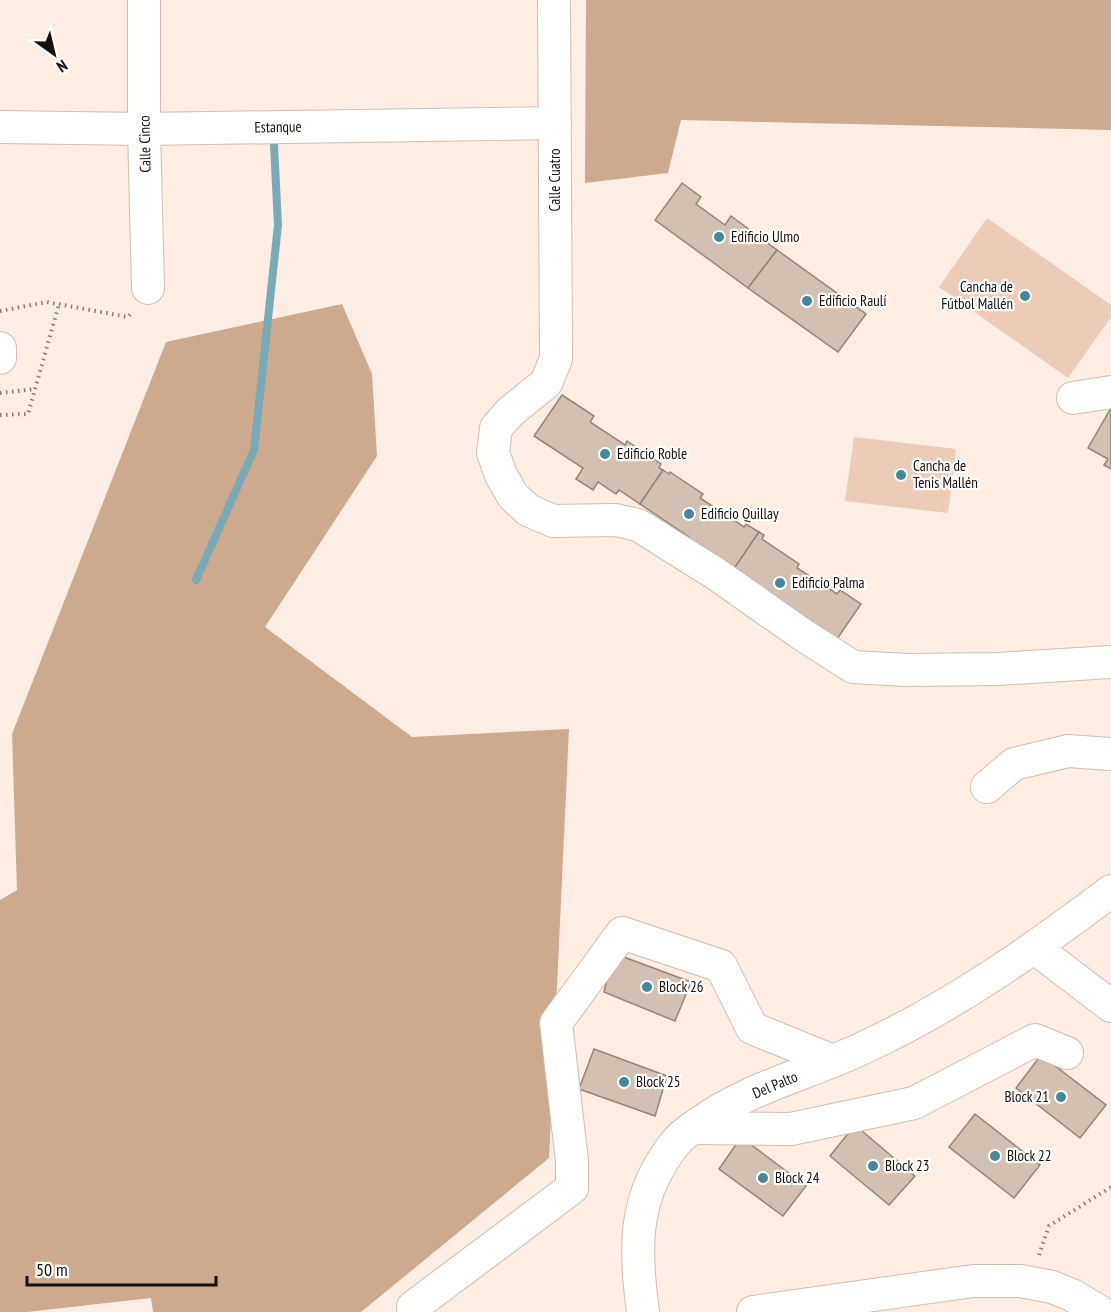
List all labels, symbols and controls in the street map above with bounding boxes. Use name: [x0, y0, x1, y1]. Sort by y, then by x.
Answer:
north arrow: [24, 24, 84, 84]
text: N: [53, 56, 72, 77]
street label: Calle Cinco: [135, 115, 154, 173]
street label: Estanque: [254, 117, 302, 136]
street label: Calle Cuatro: [545, 149, 564, 211]
place label: Edificio Ulmo: [731, 227, 800, 246]
marker: Edificio Ulmo: [712, 230, 726, 244]
place label: Cancha de Fútbol Mallén: [941, 277, 1013, 313]
marker: Cancha de Fútbol Mallén: [1018, 289, 1032, 303]
place label: Edificio Raulí: [819, 291, 887, 310]
marker: Edificio Raulí: [800, 294, 814, 308]
place label: Edificio Roble: [617, 444, 687, 463]
marker: Edificio Roble: [598, 447, 612, 461]
place label: Cancha de Tenis Mallén: [913, 456, 978, 492]
marker: Cancha de Tenis Mallén: [894, 468, 908, 482]
place label: Edificio Quillay: [701, 504, 779, 523]
marker: Edificio Quillay: [682, 507, 696, 521]
place label: Edificio Palma: [792, 573, 865, 592]
marker: Edificio Palma: [773, 576, 787, 590]
place label: Block 26: [659, 977, 704, 996]
marker: Block 26: [640, 980, 654, 994]
street label: Del Palto: [749, 1067, 800, 1102]
place label: Block 25: [636, 1072, 681, 1091]
marker: Block 25: [617, 1075, 631, 1089]
place label: Block 21: [1004, 1087, 1049, 1106]
marker: Block 21: [1054, 1090, 1068, 1104]
place label: Block 22: [1007, 1146, 1052, 1165]
marker: Block 22: [988, 1149, 1002, 1163]
place label: Block 23: [885, 1156, 930, 1175]
marker: Block 23: [866, 1159, 880, 1173]
place label: Block 24: [775, 1168, 820, 1187]
marker: Block 24: [756, 1171, 770, 1185]
scale bar: [27, 1249, 216, 1287]
text: 50 m: [36, 1258, 68, 1281]

